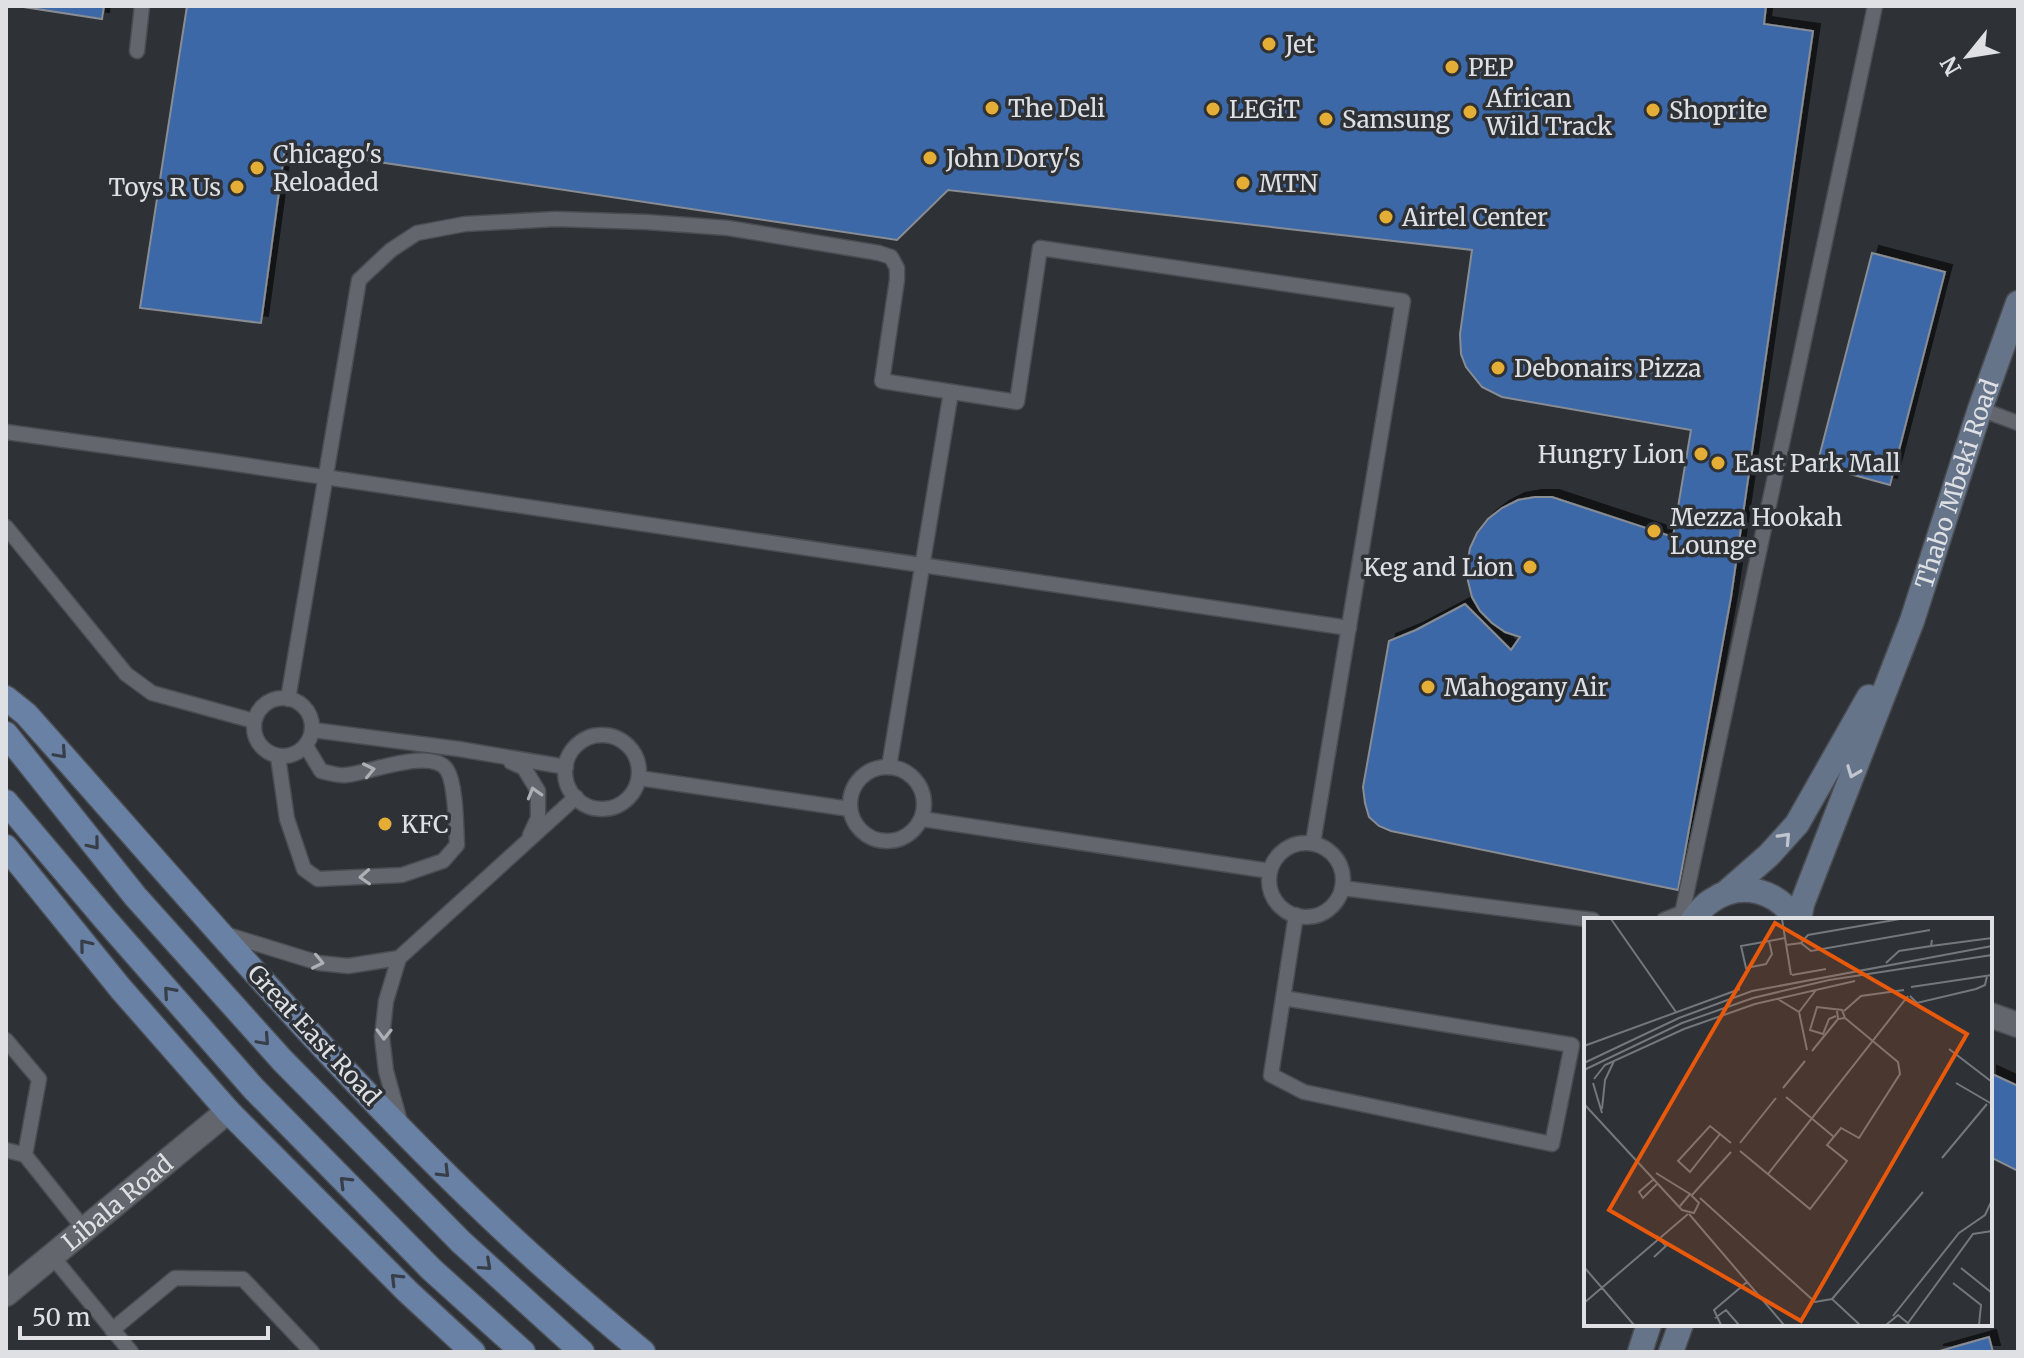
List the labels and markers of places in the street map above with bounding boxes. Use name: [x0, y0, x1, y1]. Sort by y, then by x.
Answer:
place label: Jet: [1284, 29, 1316, 60]
marker: Jet: [1260, 35, 1278, 53]
place label: PEP: [1468, 52, 1514, 83]
marker: PEP: [1443, 58, 1461, 76]
place label: African Wild Track: [1485, 83, 1613, 142]
place label: The Deli: [1008, 93, 1105, 124]
place label: LEGiT: [1229, 94, 1300, 125]
place label: Shoprite: [1669, 95, 1767, 126]
marker: The Deli: [983, 99, 1001, 117]
marker: LEGiT: [1204, 100, 1222, 118]
marker: Shoprite: [1644, 101, 1662, 119]
marker: African Wild Track: [1461, 103, 1479, 121]
place label: Samsung: [1342, 104, 1451, 135]
marker: Samsung: [1317, 110, 1335, 128]
place label: Chicago's Reloaded: [273, 139, 382, 198]
place label: John Dory's: [945, 143, 1081, 174]
marker: John Dory's: [921, 149, 939, 167]
marker: Chicago's Reloaded: [248, 159, 266, 177]
place label: MTN: [1259, 168, 1318, 199]
place label: Toys R Us: [109, 172, 221, 203]
marker: MTN: [1234, 174, 1252, 192]
marker: Toys R Us: [228, 178, 246, 196]
place label: Airtel Center: [1401, 202, 1548, 233]
marker: Airtel Center: [1377, 208, 1395, 226]
place label: Debonairs Pizza: [1514, 353, 1701, 384]
marker: Debonairs Pizza: [1489, 359, 1507, 377]
place label: Hungry Lion: [1538, 439, 1685, 470]
marker: Hungry Lion: [1692, 445, 1710, 463]
place label: East Park Mall: [1734, 448, 1901, 479]
marker: East Park Mall: [1709, 454, 1727, 472]
place label: Mezza Hookah Lounge: [1670, 502, 1843, 561]
marker: Mezza Hookah Lounge: [1645, 522, 1663, 540]
place label: Keg and Lion: [1363, 552, 1514, 583]
marker: Keg and Lion: [1521, 558, 1539, 576]
place label: Mahogany Air: [1444, 672, 1609, 703]
marker: Mahogany Air: [1419, 678, 1437, 696]
place label: KFC: [401, 809, 449, 840]
marker: KFC: [376, 815, 394, 833]

